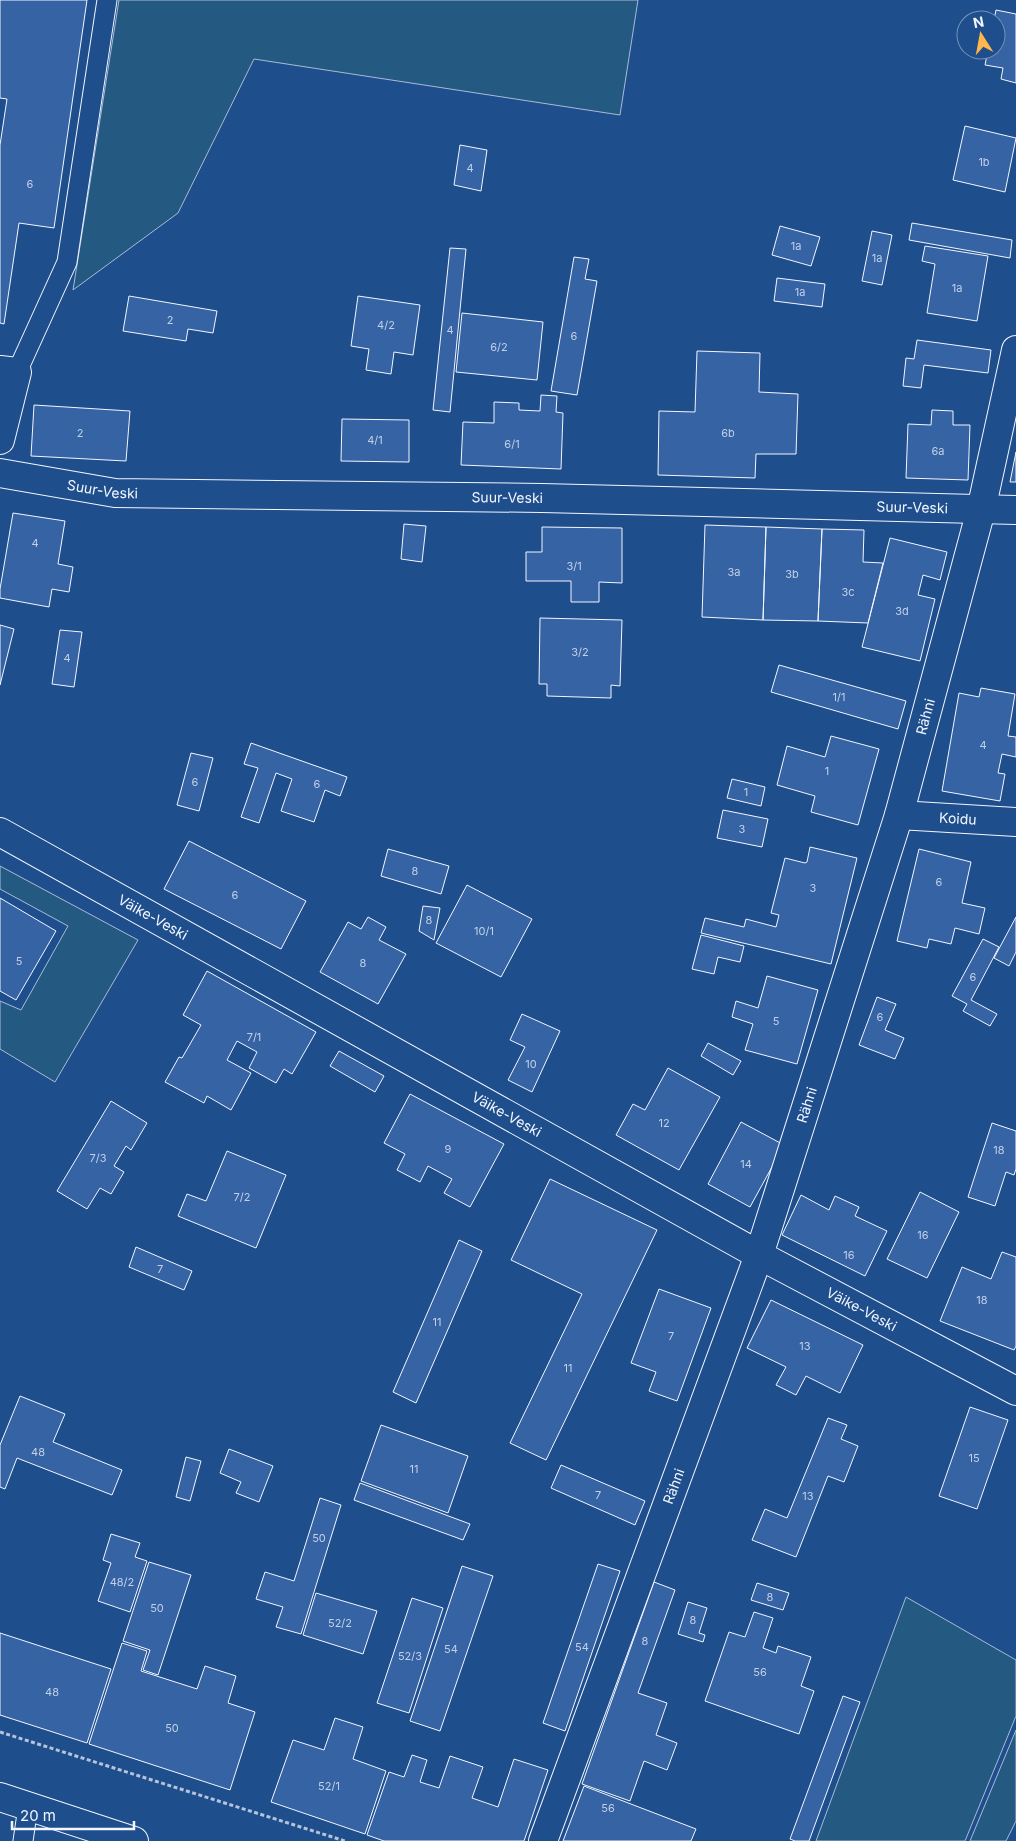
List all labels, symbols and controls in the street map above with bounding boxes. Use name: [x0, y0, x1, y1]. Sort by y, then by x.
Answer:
north arrow: [956, 10, 1006, 60]
text: N: [972, 12, 985, 31]
house number: 1b: [978, 155, 990, 169]
house number: 4: [466, 161, 474, 175]
house number: 6: [27, 177, 34, 191]
house number: 1a: [791, 239, 801, 253]
house number: 1a: [872, 251, 882, 265]
house number: 1a: [952, 281, 962, 295]
house number: 1a: [795, 285, 805, 299]
house number: 2: [167, 313, 173, 327]
house number: 4/2: [377, 318, 395, 332]
house number: 4: [446, 323, 454, 337]
house number: 6: [571, 329, 578, 343]
house number: 6/2: [490, 340, 508, 354]
house number: 2: [77, 426, 83, 440]
house number: 6b: [721, 426, 735, 440]
house number: 4/1: [367, 433, 383, 447]
house number: 6/1: [504, 437, 520, 451]
house number: 6a: [932, 444, 945, 458]
street label: Suur-Veski: [66, 476, 138, 501]
street label: Suur-Veski: [471, 488, 543, 506]
street label: Suur-Veski: [876, 497, 948, 516]
house number: 4: [31, 536, 39, 550]
house number: 3/1: [566, 559, 582, 573]
house number: 3a: [728, 565, 740, 579]
house number: 3b: [785, 567, 799, 581]
house number: 3c: [841, 585, 855, 599]
house number: 3d: [895, 604, 909, 618]
house number: 3/2: [571, 645, 589, 659]
house number: 4: [63, 651, 71, 665]
house number: 1/1: [833, 690, 845, 704]
street label: Rähni: [912, 697, 938, 737]
house number: 4: [979, 738, 987, 752]
house number: 1: [825, 764, 829, 778]
house number: 6: [192, 775, 199, 789]
house number: 6: [314, 777, 321, 791]
house number: 1: [744, 785, 748, 799]
street label: Koidu: [939, 808, 977, 828]
house number: 3: [739, 822, 746, 836]
house number: 8: [412, 864, 419, 878]
house number: 6: [936, 875, 943, 889]
house number: 3: [810, 881, 817, 895]
house number: 6: [232, 888, 239, 902]
street label: Väike-Veski: [115, 891, 191, 943]
house number: 8: [426, 913, 433, 927]
house number: 10/1: [474, 924, 494, 938]
house number: 5: [16, 954, 23, 968]
house number: 8: [360, 956, 367, 970]
house number: 6: [970, 970, 977, 984]
house number: 6: [877, 1010, 884, 1024]
house number: 5: [773, 1014, 780, 1028]
house number: 7/1: [247, 1030, 261, 1044]
house number: 10: [525, 1057, 537, 1071]
street label: Rähni: [793, 1085, 820, 1125]
street label: Väike-Veski: [469, 1088, 545, 1140]
house number: 12: [658, 1116, 670, 1130]
house number: 9: [445, 1142, 452, 1156]
house number: 18: [993, 1143, 1005, 1157]
house number: 7/3: [90, 1151, 107, 1165]
house number: 14: [740, 1157, 752, 1171]
house number: 7/2: [234, 1190, 250, 1204]
house number: 16: [917, 1228, 929, 1242]
house number: 16: [843, 1248, 855, 1262]
house number: 7: [157, 1262, 163, 1276]
street label: Väike-Veski: [824, 1283, 900, 1334]
house number: 18: [976, 1293, 988, 1307]
house number: 11: [433, 1315, 441, 1329]
house number: 7: [668, 1329, 674, 1343]
house number: 13: [799, 1339, 811, 1353]
house number: 11: [564, 1361, 572, 1375]
house number: 48: [31, 1445, 45, 1459]
house number: 15: [968, 1451, 980, 1465]
house number: 11: [410, 1462, 418, 1476]
street label: Rähni: [659, 1466, 688, 1506]
house number: 7: [595, 1488, 601, 1502]
house number: 13: [802, 1489, 814, 1503]
house number: 50: [312, 1531, 326, 1545]
house number: 48/2: [110, 1575, 134, 1589]
house number: 8: [767, 1590, 774, 1604]
house number: 50: [150, 1601, 164, 1615]
house number: 8: [690, 1613, 697, 1627]
house number: 52/2: [328, 1616, 352, 1630]
house number: 8: [642, 1634, 649, 1648]
house number: 54: [575, 1640, 589, 1654]
house number: 54: [444, 1642, 458, 1656]
house number: 52/3: [398, 1649, 422, 1663]
house number: 56: [753, 1665, 767, 1679]
house number: 48: [45, 1685, 59, 1699]
house number: 50: [165, 1721, 179, 1735]
house number: 52/1: [318, 1779, 340, 1793]
scale bar: [12, 1798, 135, 1830]
house number: 56: [601, 1801, 615, 1815]
text: 20 m: [20, 1806, 56, 1825]

